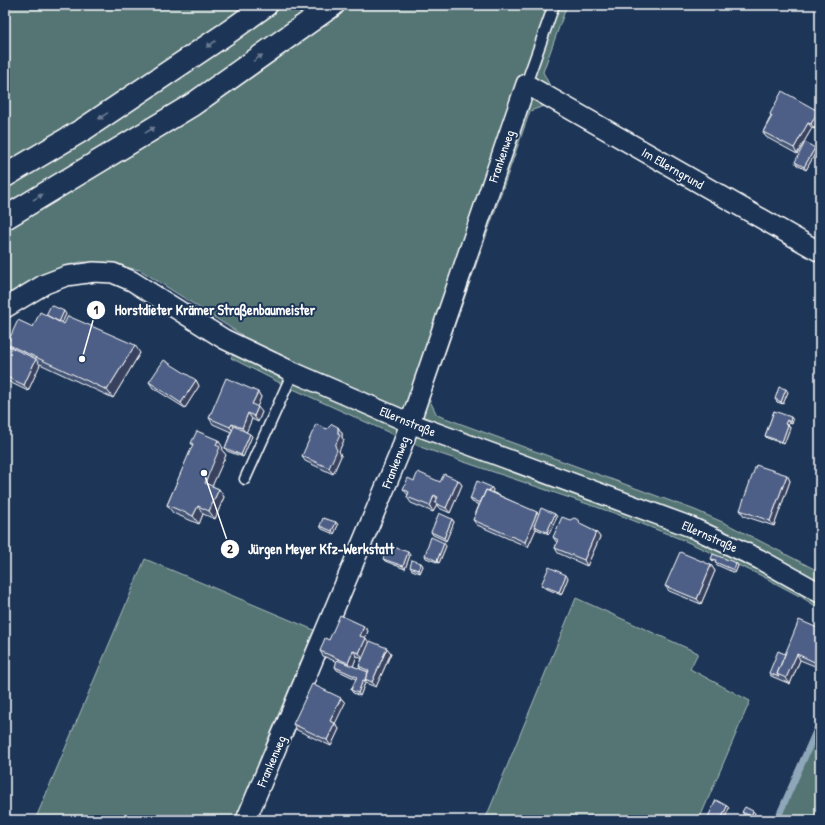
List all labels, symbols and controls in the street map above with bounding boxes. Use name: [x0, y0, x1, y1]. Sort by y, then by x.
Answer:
one-way arrow: [206, 40, 216, 48]
one-way arrow: [252, 54, 263, 62]
one-way arrow: [98, 112, 109, 120]
one-way arrow: [145, 126, 155, 134]
street label: Frankenweg: [483, 127, 518, 186]
street label: Im Ellerngrund: [639, 143, 707, 193]
one-way arrow: [32, 194, 44, 201]
callout: Horstdieter Krämer Straßenbaumeister: [86, 297, 323, 323]
text: Horstdieter Krämer Straßenbaumeister: [115, 300, 316, 321]
text: 1: [94, 301, 99, 318]
street label: Ellernstraße: [377, 402, 439, 440]
street label: Frankenweg: [377, 433, 413, 491]
street label: Ellernstraße: [679, 516, 741, 556]
callout: Jürgen Meyer Kfz-Werkstatt: [220, 536, 403, 562]
text: Jürgen Meyer Kfz-Werkstatt: [248, 539, 395, 560]
text: 2: [227, 540, 233, 557]
street label: Frankenweg: [252, 732, 290, 790]

